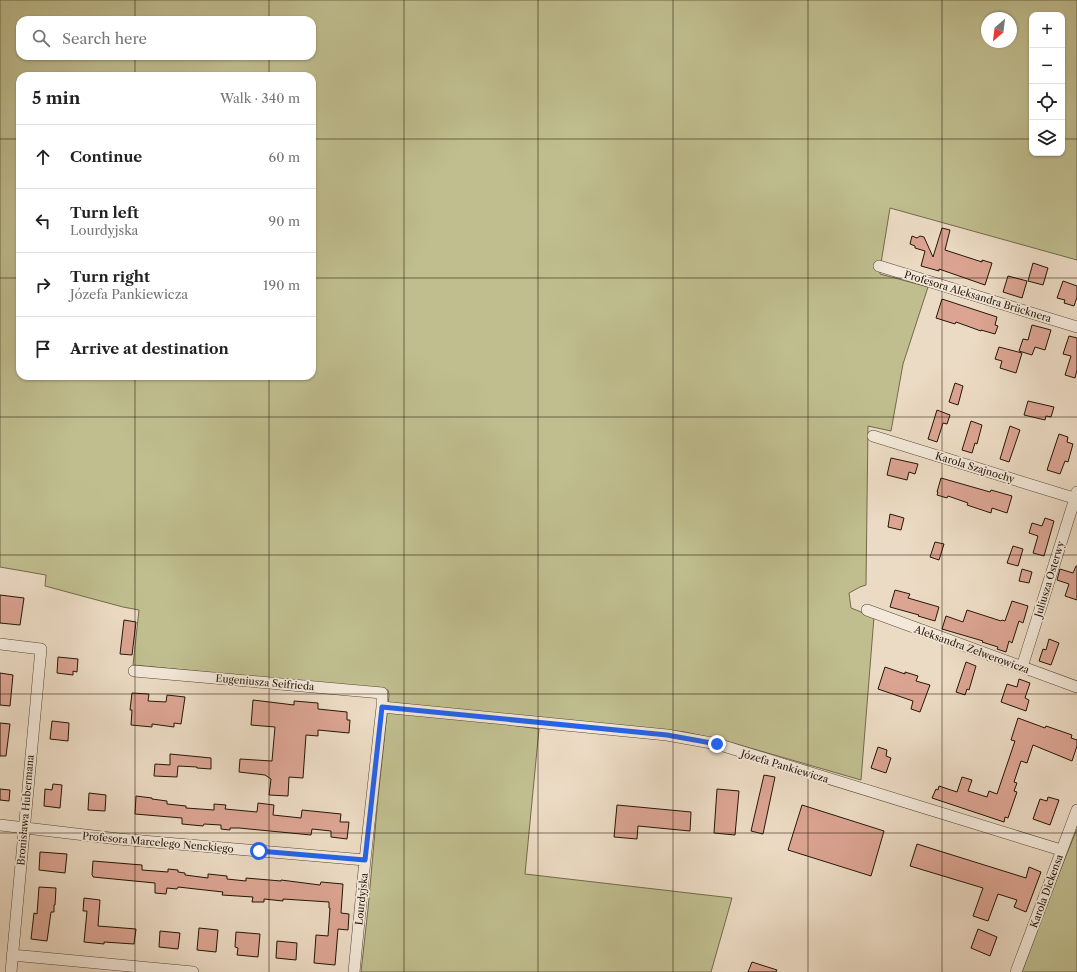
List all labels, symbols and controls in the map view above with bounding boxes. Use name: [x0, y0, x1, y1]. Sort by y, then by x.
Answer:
north arrow: [981, 12, 1017, 48]
map controls: [1029, 12, 1065, 156]
button: +: [1029, 12, 1065, 48]
search box: [16, 16, 316, 60]
icon: search: [30, 27, 52, 49]
text: Search here: [62, 29, 147, 48]
button: −: [1029, 48, 1065, 84]
button: locate: [1029, 84, 1065, 120]
text: 5 min: [32, 88, 80, 108]
text: Walk · 340 m: [220, 90, 300, 106]
button: layers: [1029, 120, 1065, 156]
icon: ahead: [32, 146, 54, 168]
text: Continue: [70, 147, 142, 166]
text: 60 m: [269, 149, 300, 165]
text: Turn left: [70, 203, 139, 222]
icon: left: [32, 210, 54, 232]
text: 90 m: [269, 213, 300, 229]
text: Lourdyjska: [70, 222, 138, 238]
text: Turn right: [70, 267, 150, 286]
street label: Profesora Aleksandra Brücknera: [903, 268, 1054, 325]
icon: right: [32, 274, 54, 296]
text: 190 m: [263, 277, 300, 293]
text: Józefa Pankiewicza: [70, 286, 188, 302]
icon: arrive: [32, 338, 54, 360]
text: Arrive at destination: [70, 339, 229, 358]
street label: Karola Szajnochy: [934, 449, 1017, 486]
street label: Juliusza Osterwy: [1031, 539, 1067, 621]
street label: Aleksandra Zelwerowicza: [912, 622, 1032, 677]
street label: Eugeniusza Seifrieda: [215, 672, 316, 693]
route end: [708, 735, 726, 753]
street label: Józefa Pankiewicza: [738, 746, 831, 786]
street label: Bronisława Hubermana: [14, 753, 37, 866]
street label: Profesora Marcelego Nenckiego: [82, 829, 234, 856]
route start: [250, 842, 268, 860]
street label: Karola Dickensa: [1027, 852, 1066, 930]
street label: Lourdyjska: [352, 872, 371, 926]

